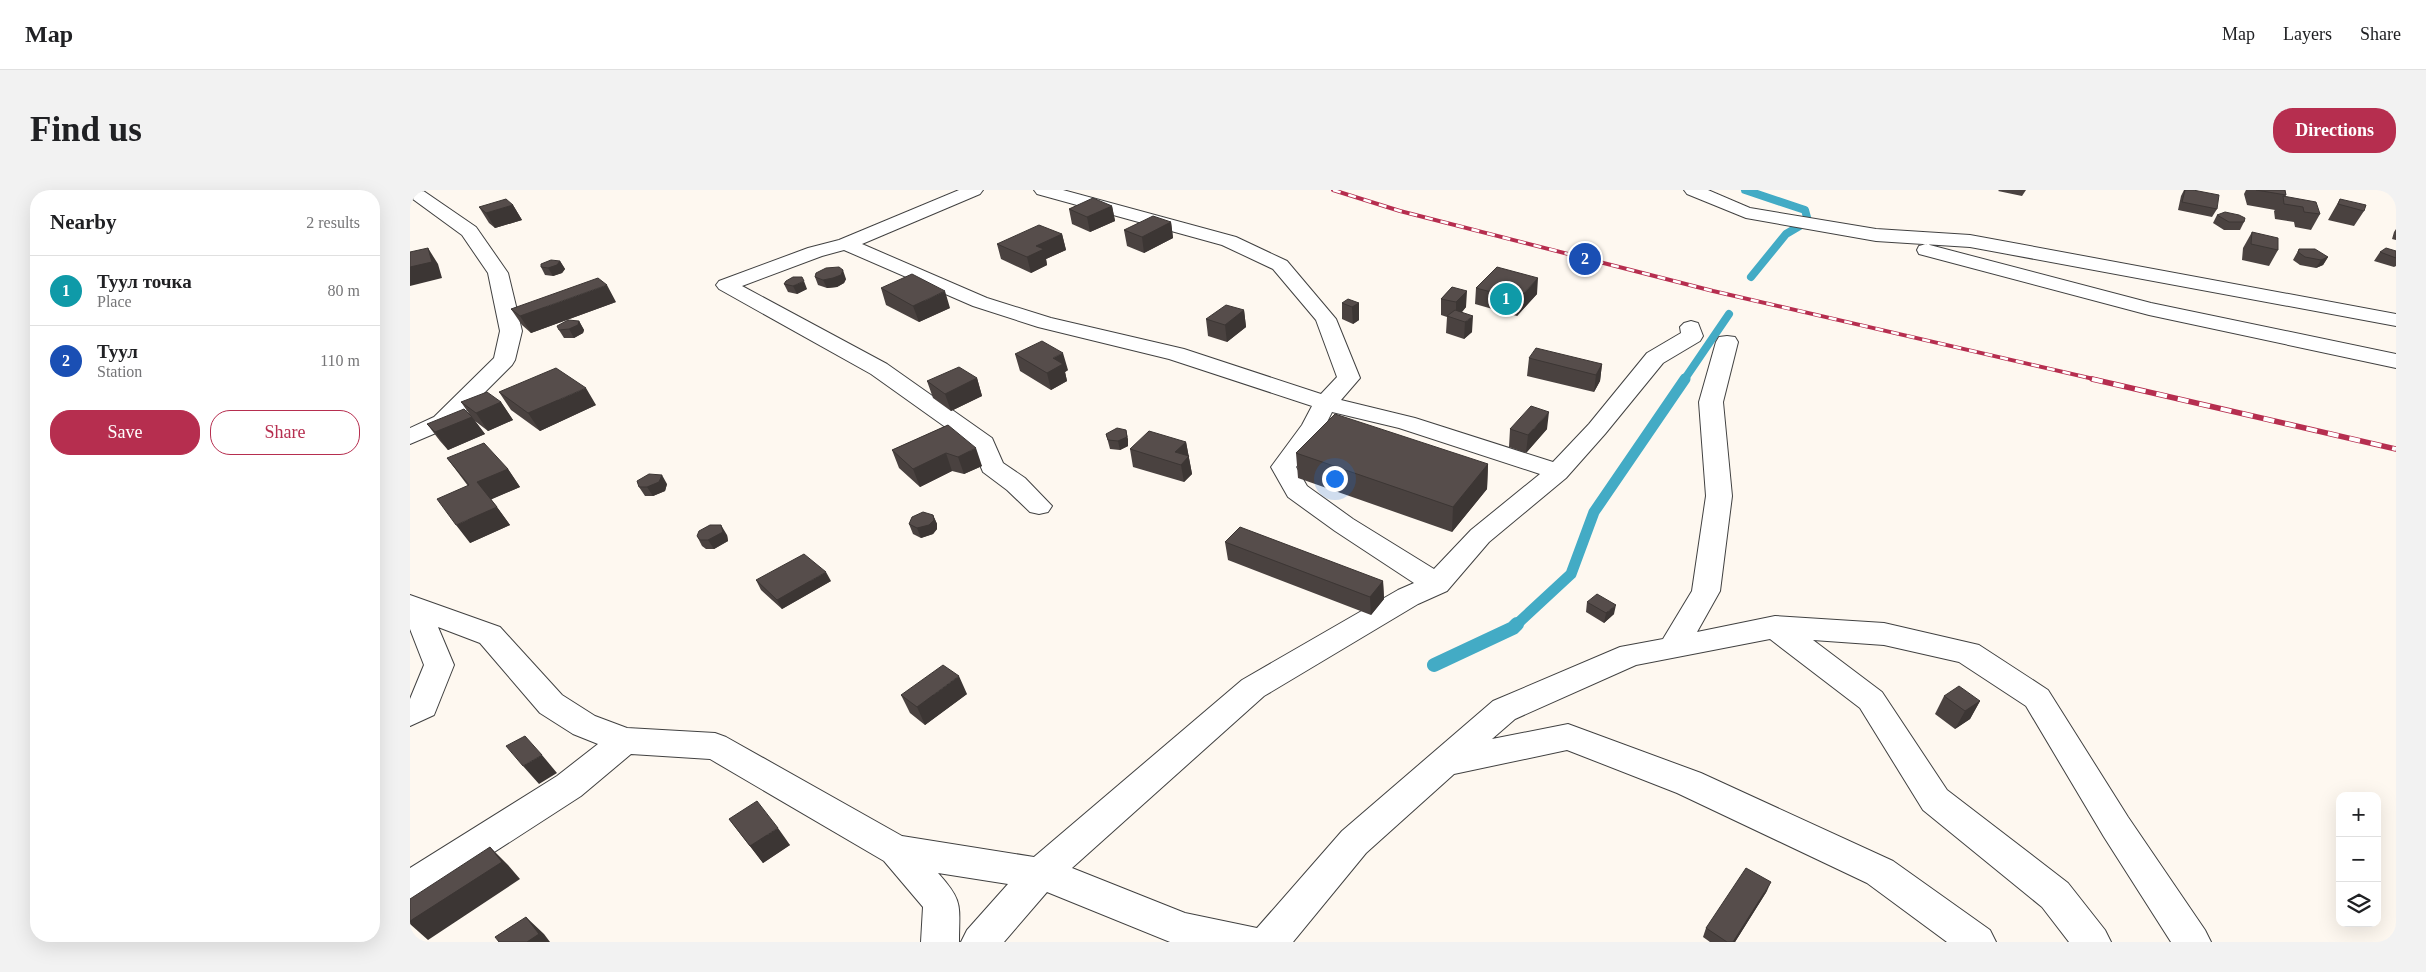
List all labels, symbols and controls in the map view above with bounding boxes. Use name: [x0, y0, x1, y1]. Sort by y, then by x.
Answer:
text: Map: [25, 21, 73, 47]
text: Map: [2222, 24, 2255, 44]
text: Layers: [2283, 24, 2332, 44]
text: Share: [2360, 24, 2401, 44]
button: Directions: [2273, 108, 2396, 153]
text: Find us: [30, 110, 142, 149]
text: Nearby: [50, 210, 117, 234]
text: 2 results: [306, 214, 360, 231]
pin: 2: [1569, 240, 1601, 278]
text: Туул точка: [97, 271, 192, 292]
pin: 1: [1490, 280, 1522, 318]
text: 1: [62, 282, 70, 299]
text: 80 m: [328, 282, 360, 299]
text: Place: [97, 293, 132, 310]
text: Туул: [97, 341, 138, 362]
text: 2: [62, 352, 70, 369]
text: 110 m: [320, 352, 360, 369]
text: Station: [97, 363, 142, 380]
button: Save: [50, 410, 200, 455]
button: Share: [210, 410, 360, 455]
your location: [1322, 466, 1348, 492]
map controls: [2336, 792, 2381, 927]
button: +: [2336, 792, 2381, 837]
button: −: [2336, 837, 2381, 882]
button: layers: [2336, 882, 2381, 927]

